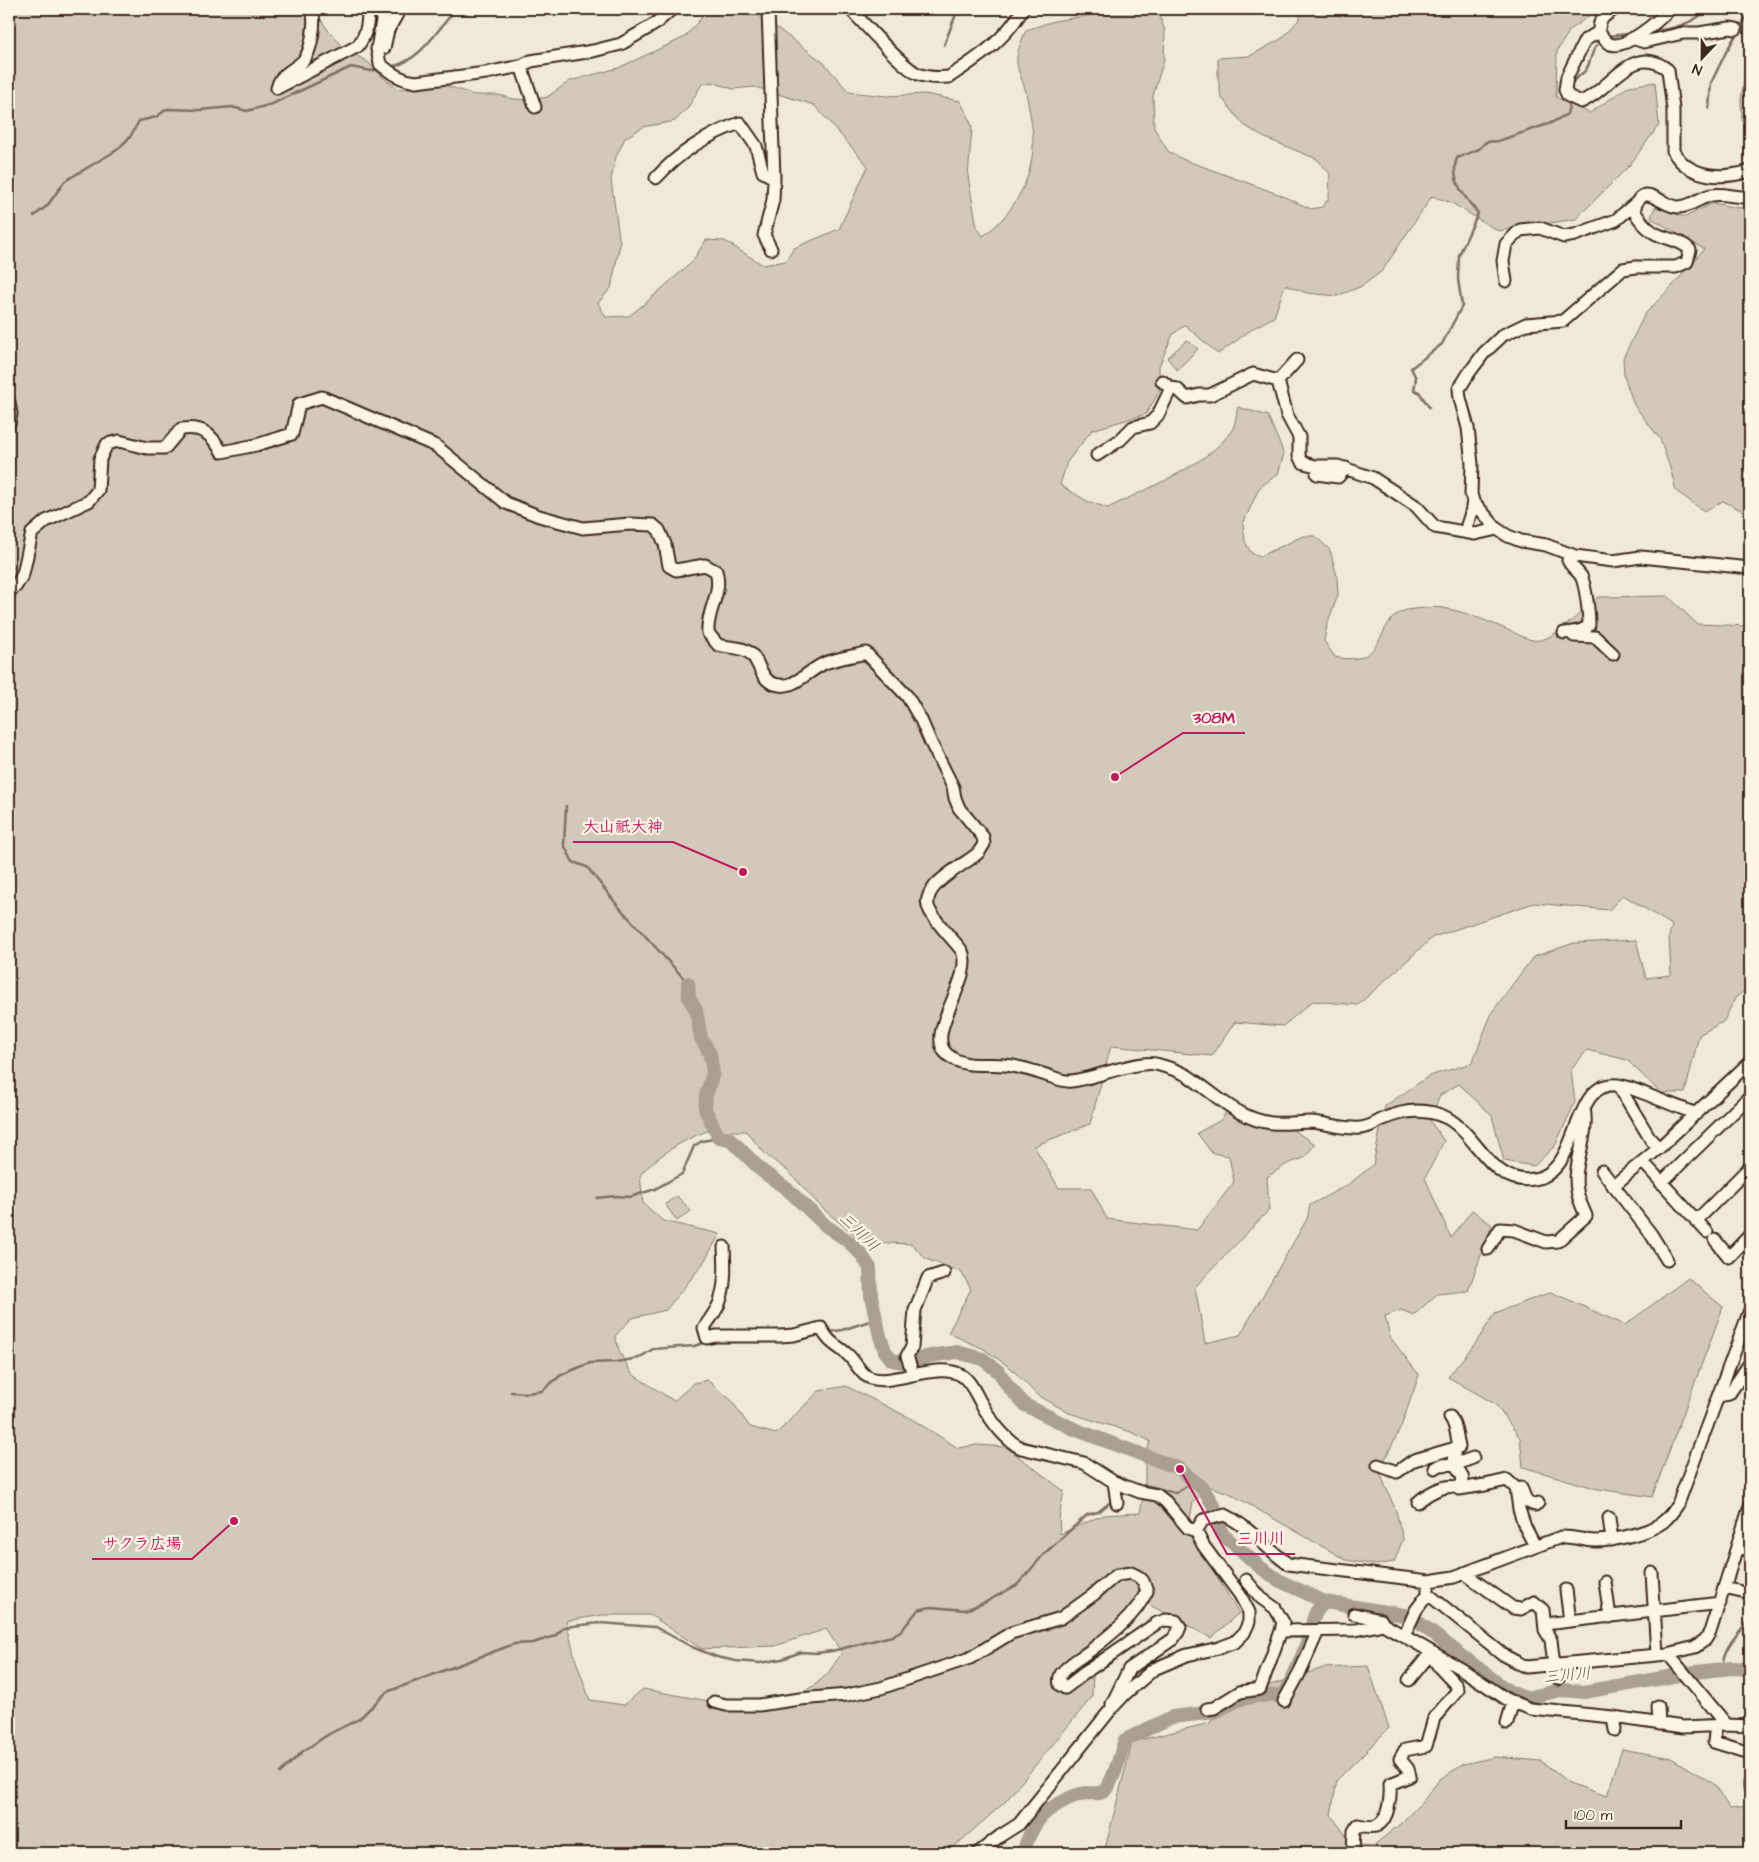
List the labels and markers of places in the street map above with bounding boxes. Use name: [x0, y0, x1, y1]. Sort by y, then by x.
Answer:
callout: 308M: [1183, 702, 1245, 733]
callout: 大山祇大神: [573, 811, 673, 842]
callout: 三川川: [1227, 1523, 1295, 1554]
callout: サクラ広場: [92, 1528, 192, 1559]

